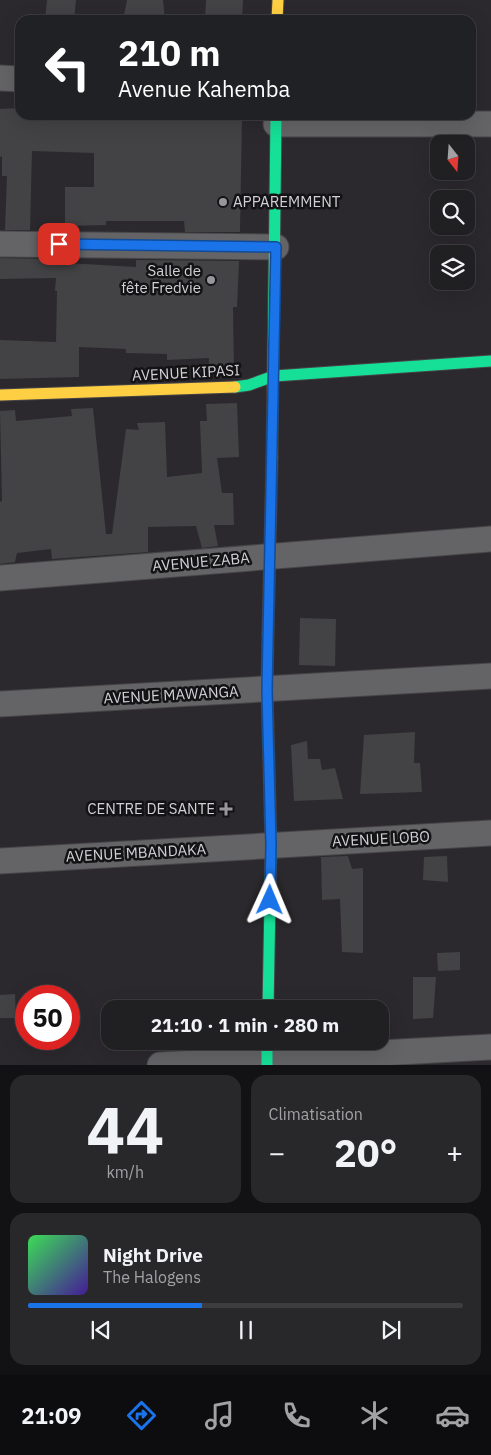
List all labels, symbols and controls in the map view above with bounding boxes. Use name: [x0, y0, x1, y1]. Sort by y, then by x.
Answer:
text: 210 m: [118, 30, 221, 76]
icon: left: [35, 35, 100, 100]
text: Avenue Kahemba: [118, 74, 290, 103]
north arrow: [430, 135, 475, 180]
map controls: [430, 135, 475, 290]
button: search: [430, 190, 475, 235]
place label: APPAREMMENT: [233, 192, 341, 211]
marker: APPAREMMENT: [217, 196, 229, 208]
pin: [38, 223, 80, 265]
icon: arrive: [45, 230, 73, 258]
button: layers: [430, 245, 475, 290]
place label: Salle de fête Fredvie: [121, 261, 201, 297]
marker: Salle de fête Fredvie: [205, 274, 217, 286]
street label: AVENUE KIPASI: [131, 360, 240, 385]
street label: AVENUE ZABA: [152, 548, 251, 575]
street label: AVENUE MAWANGA: [103, 681, 239, 708]
place label: CENTRE DE SANTE: [87, 799, 215, 818]
marker: CENTRE DE SANTE: [219, 802, 233, 816]
street label: AVENUE LOBO: [332, 826, 430, 851]
street label: AVENUE MBANDAKA: [65, 839, 207, 866]
position arrow: [243, 873, 295, 925]
speed limit sign: 50: [15, 985, 80, 1050]
text: 21:10 · 1 min · 280 m: [151, 1013, 339, 1037]
text: 44: [86, 1087, 164, 1172]
text: Climatisation: [269, 1104, 363, 1124]
text: 20°: [334, 1128, 397, 1177]
text: −: [269, 1134, 285, 1171]
text: +: [446, 1134, 463, 1171]
text: km/h: [106, 1162, 144, 1182]
text: Night Drive: [103, 1243, 203, 1267]
text: The Halogens: [103, 1267, 201, 1287]
icon: previous: [87, 1316, 115, 1344]
icon: pause: [232, 1316, 260, 1344]
icon: next: [377, 1316, 405, 1344]
icon: directions: [124, 1398, 159, 1433]
icon: music: [202, 1398, 237, 1433]
icon: phone: [279, 1398, 314, 1433]
icon: climate: [357, 1398, 392, 1433]
icon: car: [435, 1398, 470, 1433]
text: 21:09: [21, 1401, 81, 1430]

